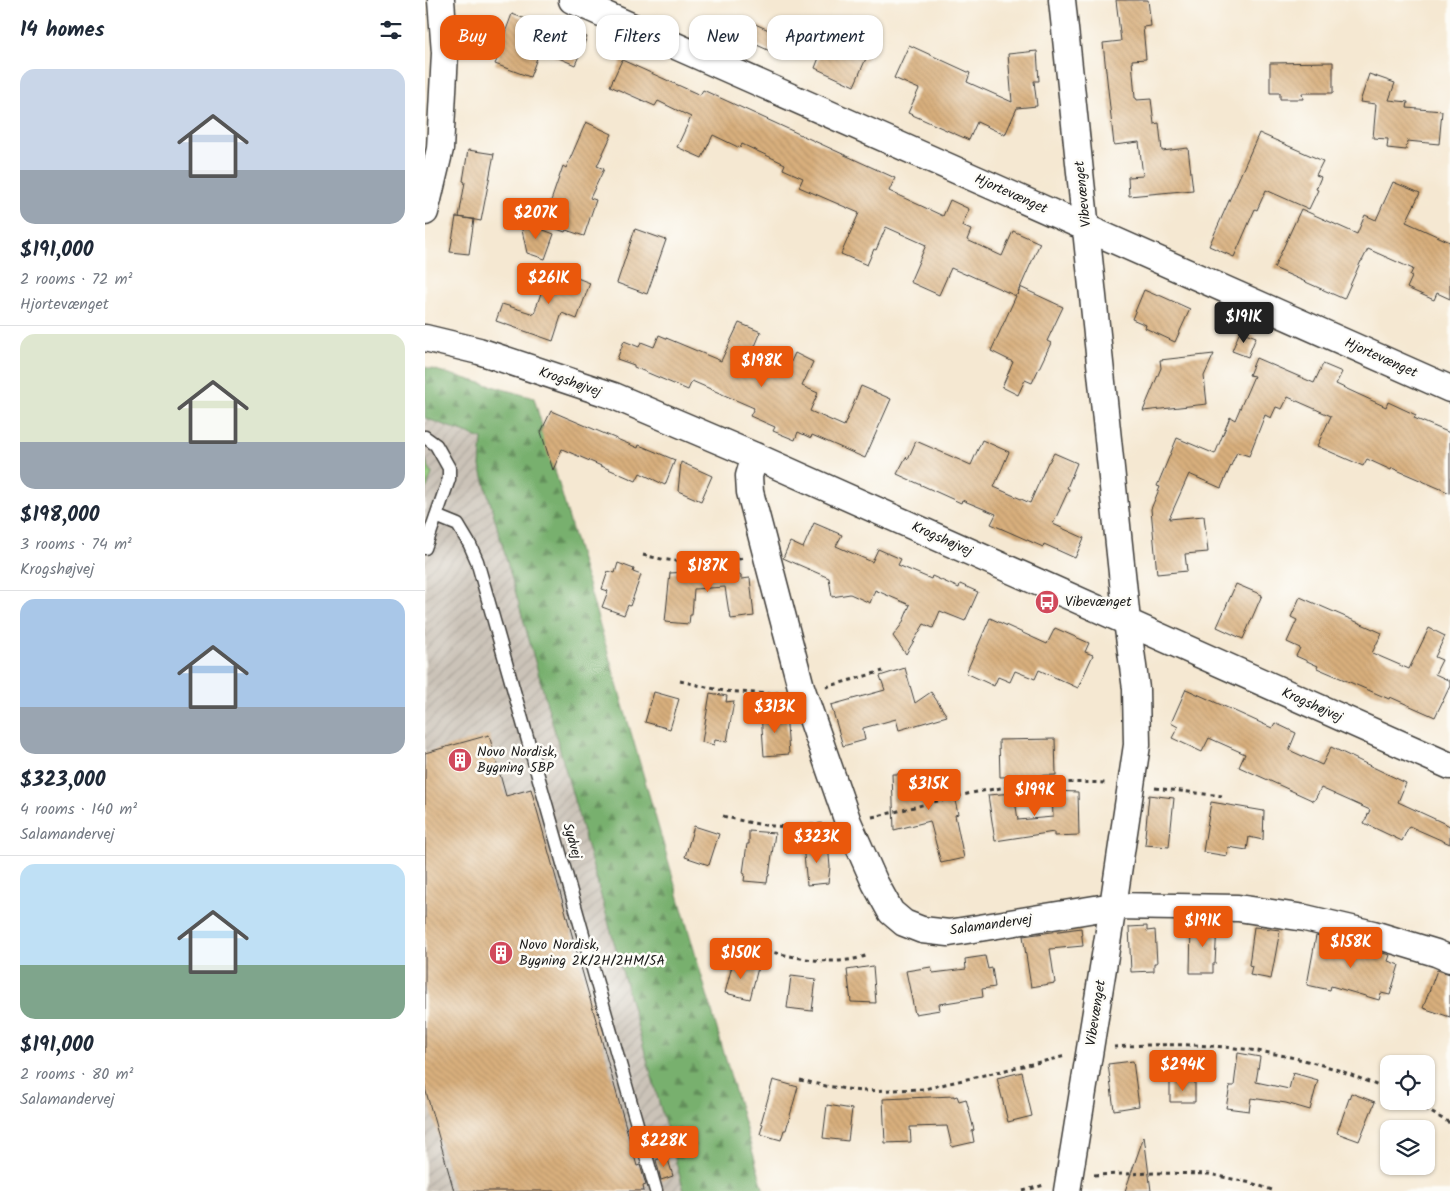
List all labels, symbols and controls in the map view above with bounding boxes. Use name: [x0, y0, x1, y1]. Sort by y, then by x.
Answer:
text: 14 homes: [20, 14, 105, 47]
chip: Buy: [440, 15, 505, 60]
chip: Rent: [515, 15, 586, 60]
chip: Filters: [596, 15, 679, 60]
chip: New: [689, 15, 757, 60]
chip: Apartment: [767, 15, 883, 60]
icon: filters: [377, 16, 405, 44]
icon: home: [168, 101, 258, 191]
street label: Vibevænget: [1069, 159, 1097, 228]
street label: Hjortevænget: [971, 168, 1052, 220]
pin: $207K: [501, 198, 571, 240]
text: $207K: [514, 201, 558, 226]
text: $191,000: [20, 234, 94, 267]
pin: $261K: [514, 262, 584, 305]
text: $261K: [528, 266, 570, 291]
text: 2 rooms · 72 m²: [20, 267, 132, 292]
text: Hjortevænget: [20, 292, 109, 317]
pin: $191K: [1209, 302, 1279, 344]
text: $191K: [1226, 305, 1262, 330]
street label: Hjortevænget: [1341, 332, 1422, 384]
pin: $198K: [727, 346, 797, 388]
text: $198K: [741, 349, 783, 374]
street label: Krogshøjvej: [536, 361, 605, 403]
icon: home: [168, 367, 258, 457]
text: $198,000: [20, 499, 100, 532]
street label: Krogshøjvej: [908, 516, 977, 562]
text: 3 rooms · 74 m²: [20, 532, 132, 557]
pin: $187K: [673, 550, 743, 593]
text: $187K: [688, 554, 728, 579]
text: Krogshøjvej: [20, 557, 94, 582]
bus stop icon: Vibevænget: [1034, 589, 1060, 615]
place label: Vibevænget: [1065, 591, 1132, 613]
icon: home: [168, 632, 258, 722]
street label: Krogshøjvej: [1278, 682, 1347, 728]
pin: $313K: [740, 692, 810, 734]
text: $313K: [754, 695, 796, 720]
place label: Novo Nordisk, Bygning 5BP: [477, 741, 557, 779]
building icon: Novo Nordisk, Bygning 5BP: [447, 747, 473, 773]
text: $323,000: [20, 764, 105, 797]
pin: $315K: [894, 768, 964, 811]
text: $315K: [909, 772, 949, 797]
pin: $199K: [1000, 774, 1070, 817]
text: $199K: [1015, 778, 1055, 803]
text: 4 rooms · 140 m²: [20, 797, 137, 822]
street label: Sydvej: [556, 820, 588, 862]
text: Salamandervej: [20, 822, 115, 847]
pin: $323K: [782, 822, 852, 864]
text: $323K: [794, 825, 840, 850]
icon: home: [168, 897, 258, 987]
pin: $191K: [1168, 906, 1238, 948]
street label: Salamandervej: [948, 908, 1034, 942]
text: $191K: [1185, 909, 1221, 934]
pin: $158K: [1316, 926, 1386, 969]
text: $158K: [1330, 930, 1372, 955]
place label: Novo Nordisk, Bygning 2K/2H/2HM/5A: [519, 934, 665, 972]
pin: $150K: [706, 938, 776, 980]
building icon: Novo Nordisk, Bygning 2K/2H/2HM/5A: [488, 940, 514, 966]
text: $150K: [721, 941, 761, 966]
street label: Vibevænget: [1080, 978, 1112, 1048]
text: $191,000: [20, 1029, 94, 1062]
pin: $294K: [1148, 1050, 1218, 1092]
text: $294K: [1160, 1053, 1206, 1078]
map controls: [1380, 1055, 1435, 1175]
button: locate: [1380, 1055, 1435, 1110]
text: 2 rooms · 80 m²: [20, 1062, 133, 1087]
text: Salamandervej: [20, 1087, 115, 1112]
button: layers: [1380, 1120, 1435, 1175]
pin: $228K: [629, 1126, 699, 1168]
text: $228K: [640, 1129, 688, 1154]

